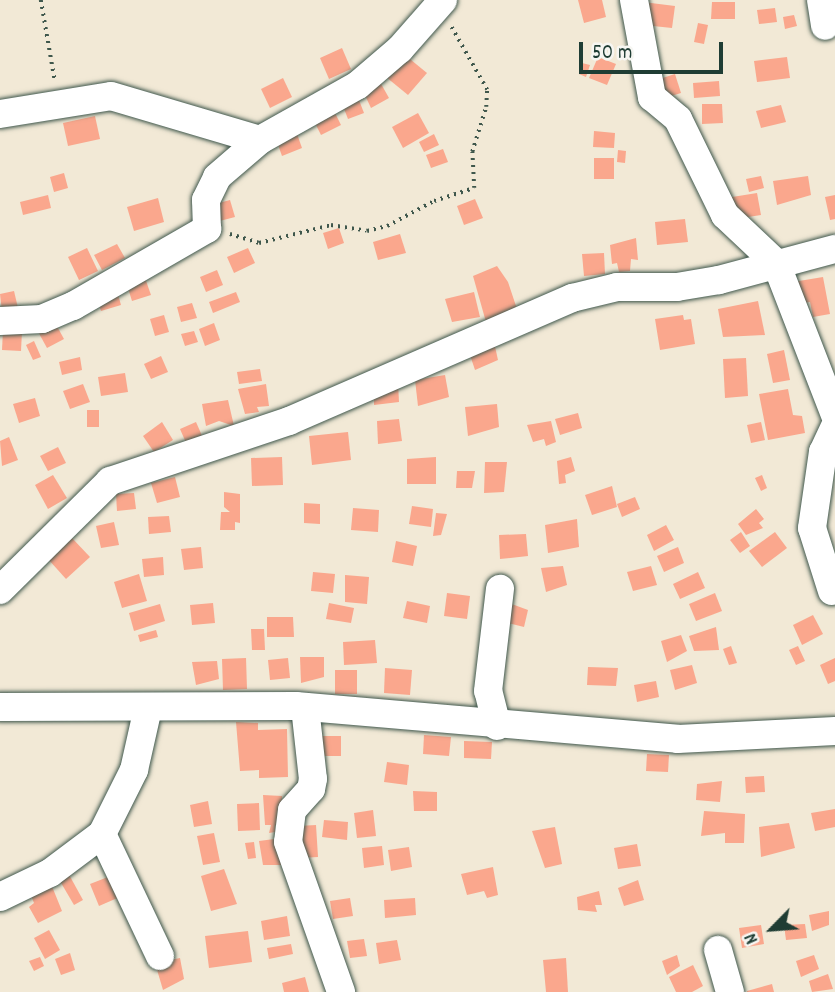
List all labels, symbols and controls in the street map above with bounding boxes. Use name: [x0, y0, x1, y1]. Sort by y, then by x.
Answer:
scale bar: [583, 28, 726, 72]
text: 50 m: [592, 39, 632, 69]
north arrow: [737, 894, 807, 964]
text: N: [738, 928, 767, 948]

